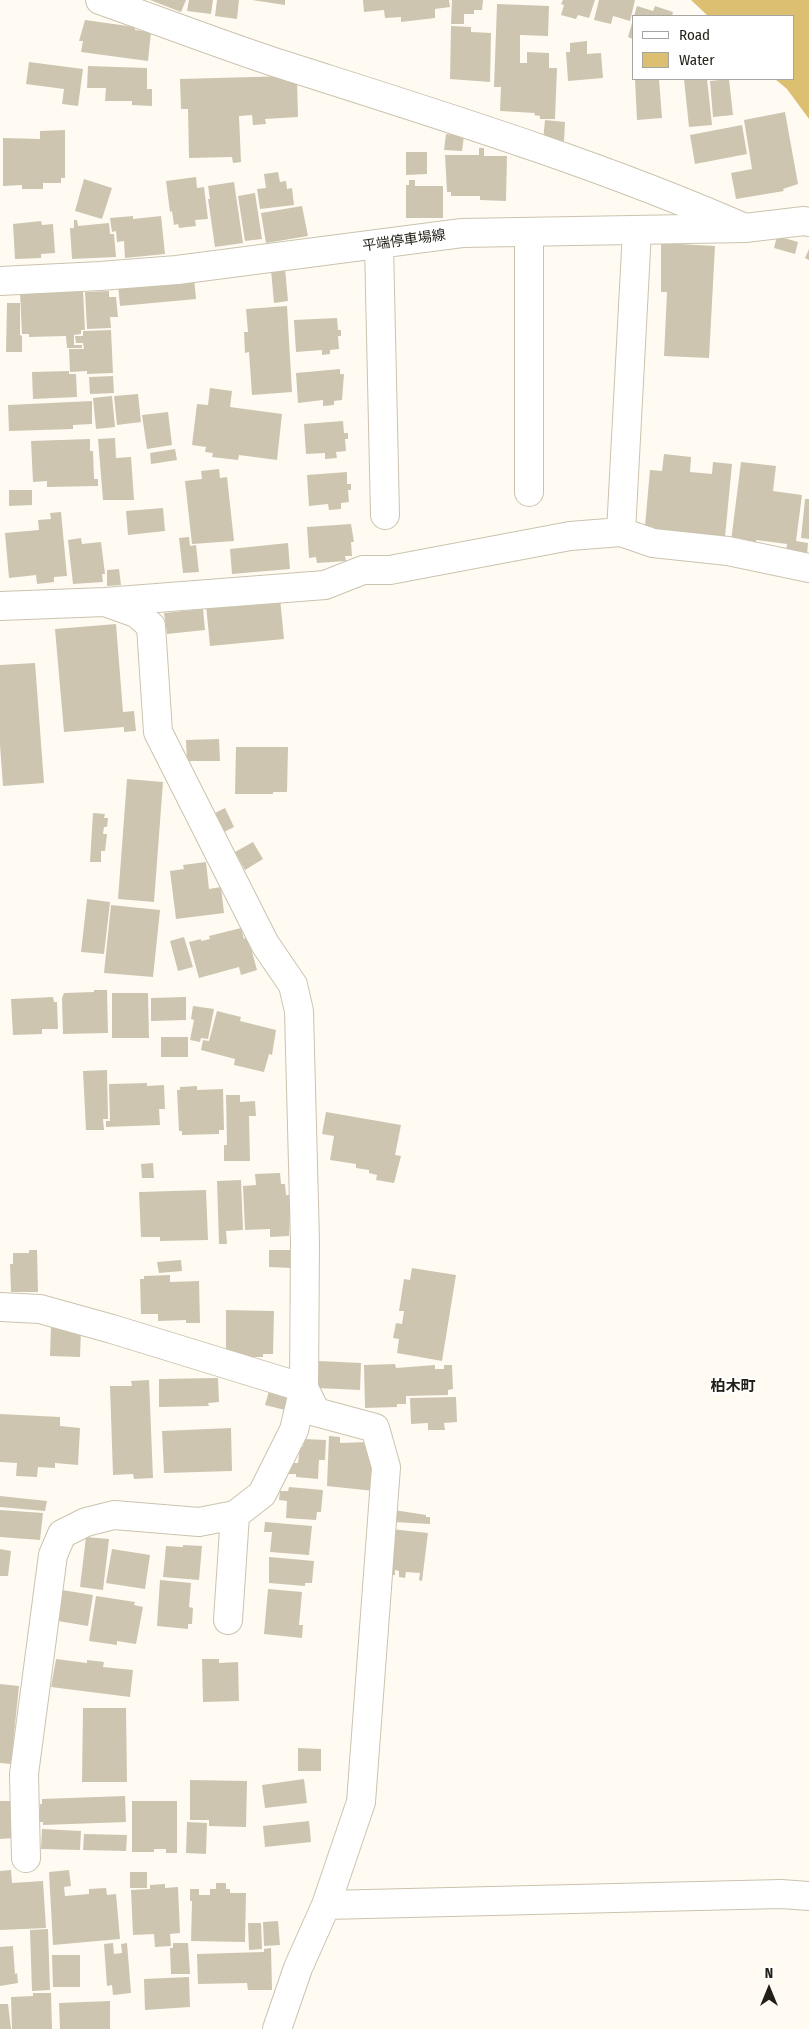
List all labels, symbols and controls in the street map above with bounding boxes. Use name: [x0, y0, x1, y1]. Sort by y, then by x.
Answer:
legend: [632, 15, 794, 80]
text: Road: [679, 26, 710, 44]
text: Water: [679, 51, 714, 69]
street label: 平端停車場線: [361, 227, 447, 255]
district label: 柏木町: [711, 1378, 755, 1396]
north arrow: [744, 1964, 794, 2014]
text: N: [765, 1965, 773, 1982]

